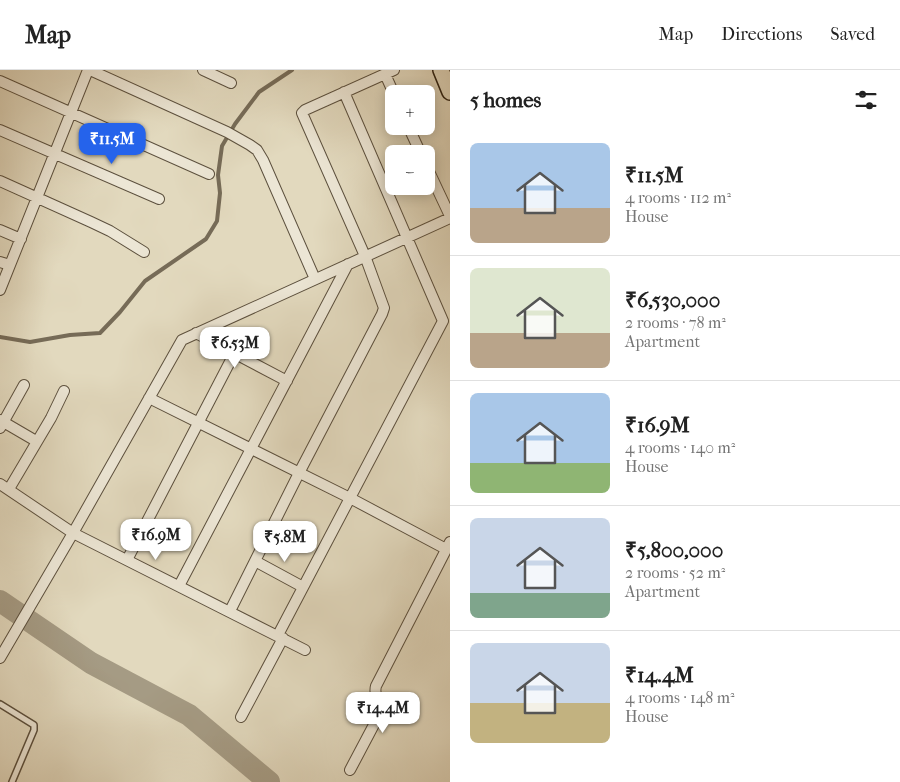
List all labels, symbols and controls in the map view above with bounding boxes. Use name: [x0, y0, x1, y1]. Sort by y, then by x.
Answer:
text: Map: [25, 21, 71, 49]
text: Map: [659, 24, 693, 45]
text: Directions: [721, 24, 802, 45]
text: Saved: [830, 24, 875, 45]
map controls: [385, 85, 435, 195]
button: +: [385, 85, 435, 135]
icon: filters: [852, 86, 880, 114]
text: 5 homes: [470, 88, 541, 112]
pin: ₹11.5M: [71, 122, 153, 165]
text: ₹11.5M: [90, 129, 134, 148]
button: −: [385, 145, 435, 195]
icon: home: [510, 163, 570, 223]
text: ₹11.5M: [625, 163, 684, 187]
text: 4 rooms · 112 m²: [625, 188, 731, 207]
text: House: [625, 207, 668, 226]
icon: home: [510, 288, 570, 348]
text: ₹6,530,000: [625, 288, 720, 312]
text: 2 rooms · 78 m²: [625, 313, 726, 332]
pin: ₹6.53M: [194, 326, 276, 369]
text: Apartment: [625, 332, 700, 351]
text: ₹6.53M: [211, 333, 259, 352]
icon: home: [510, 413, 570, 473]
text: ₹16.9M: [625, 413, 690, 437]
text: 4 rooms · 140 m²: [625, 438, 735, 457]
text: House: [625, 457, 668, 476]
pin: ₹16.9M: [115, 518, 197, 561]
pin: ₹5.8M: [250, 520, 320, 563]
text: ₹16.9M: [131, 525, 181, 544]
text: ₹5.8M: [264, 527, 306, 546]
icon: home: [510, 538, 570, 598]
text: ₹5,800,000: [625, 538, 723, 562]
text: 2 rooms · 52 m²: [625, 563, 725, 582]
text: Apartment: [625, 582, 700, 601]
icon: home: [510, 663, 570, 723]
text: ₹14.4M: [625, 663, 694, 687]
text: 4 rooms · 148 m²: [625, 688, 734, 707]
pin: ₹14.4M: [342, 692, 424, 734]
text: ₹14.4M: [357, 698, 409, 717]
text: House: [625, 707, 668, 726]

